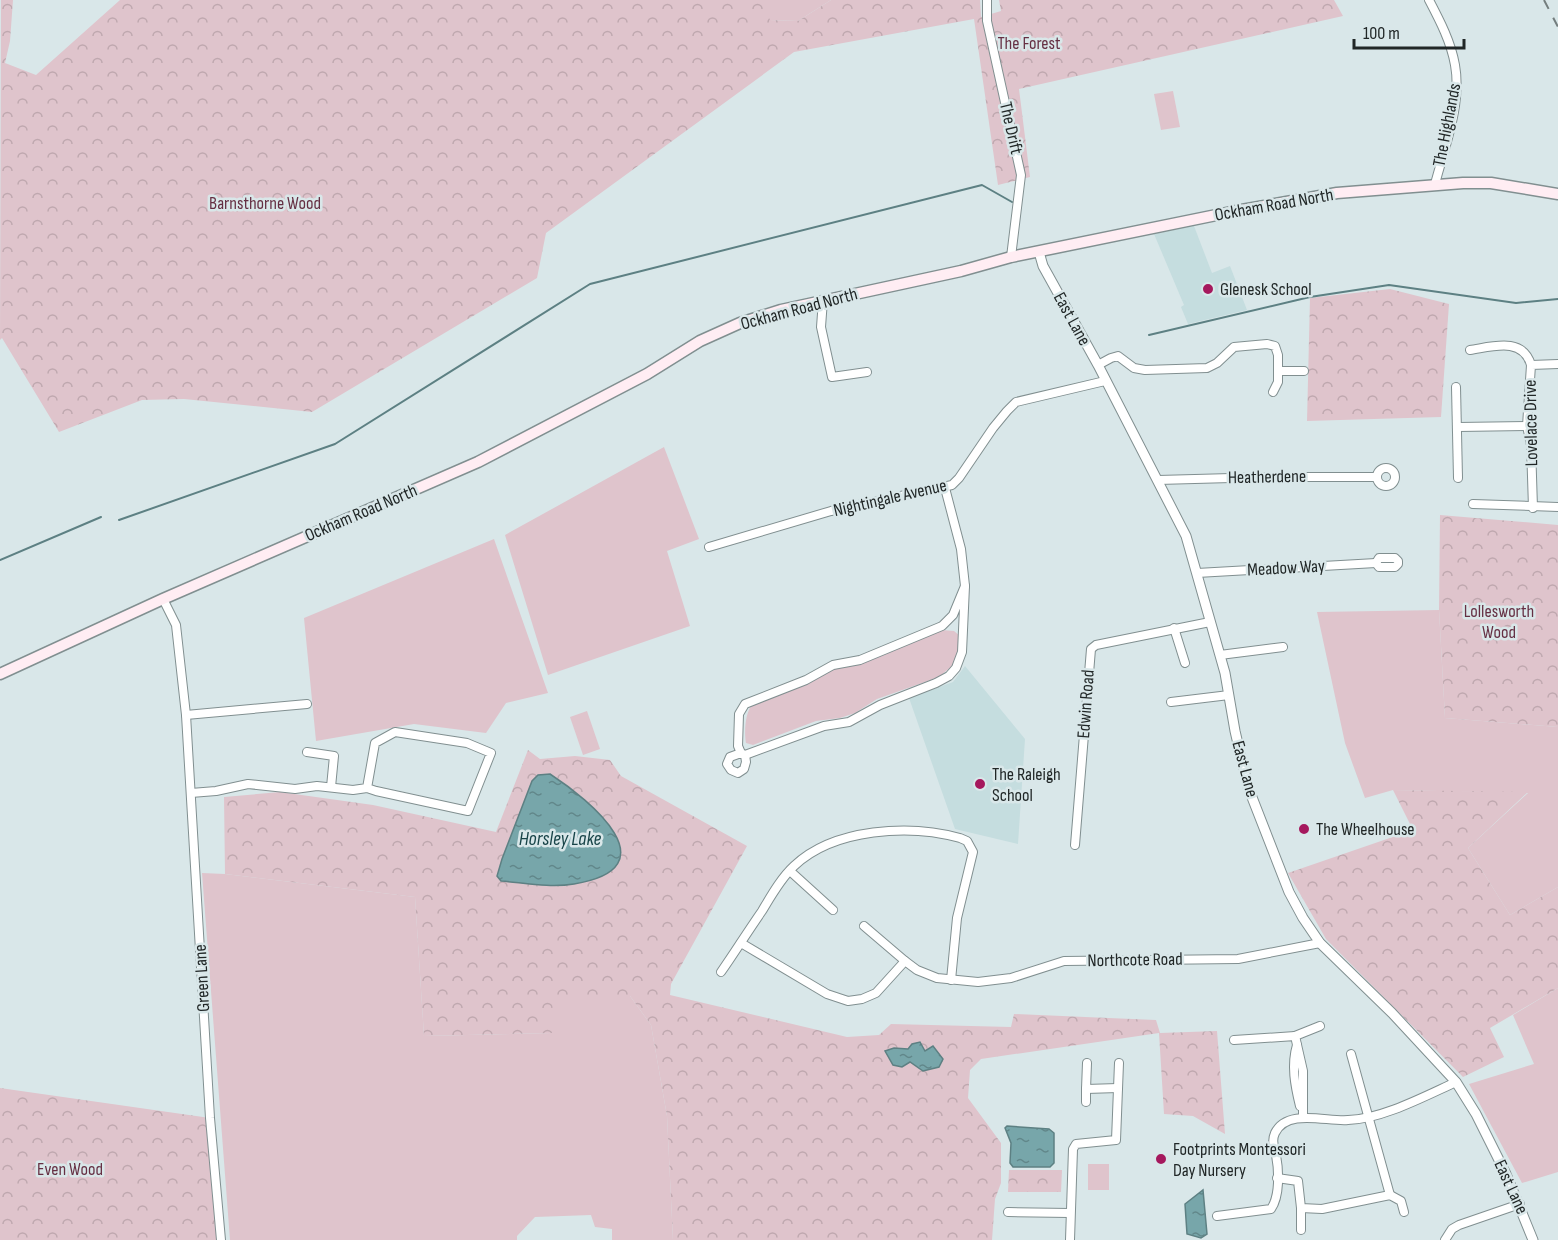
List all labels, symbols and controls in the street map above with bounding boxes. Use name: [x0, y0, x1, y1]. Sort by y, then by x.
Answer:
scale bar: [1354, 12, 1464, 50]
text: 100 m: [1363, 23, 1400, 44]
park label: The Forest: [997, 33, 1061, 54]
street label: The Highlands: [1429, 82, 1465, 168]
street label: The Drift: [995, 100, 1027, 157]
street label: Ockham Road North: [1213, 184, 1335, 226]
park label: Barnsthorne Wood: [209, 193, 321, 214]
place label: Glenesk School: [1220, 279, 1312, 300]
marker: Glenesk School: [1201, 282, 1215, 296]
street label: Ockham Road North: [738, 283, 860, 335]
street label: East Lane: [1049, 289, 1095, 349]
street label: Lovelace Drive: [1520, 379, 1542, 467]
street label: Heatherdene: [1228, 466, 1306, 488]
street label: Nightingale Avenue: [831, 475, 949, 521]
street label: Ockham Road North: [302, 480, 420, 546]
street label: Meadow Way: [1247, 555, 1325, 581]
park label: Lollesworth Wood: [1464, 601, 1534, 643]
street label: Edwin Road: [1073, 669, 1099, 739]
street label: East Lane: [1227, 739, 1263, 799]
place label: The Raleigh School: [992, 764, 1061, 806]
marker: The Raleigh School: [973, 777, 987, 791]
place label: The Wheelhouse: [1316, 819, 1415, 840]
marker: The Wheelhouse: [1297, 822, 1311, 836]
water label: Horsley Lake: [519, 827, 602, 851]
street label: Green Lane: [190, 944, 214, 1012]
street label: Northcote Road: [1087, 949, 1183, 971]
place label: Footprints Montessori Day Nursery: [1173, 1139, 1306, 1181]
marker: Footprints Montessori Day Nursery: [1154, 1152, 1168, 1166]
street label: East Lane: [1489, 1157, 1533, 1217]
park label: Even Wood: [37, 1159, 103, 1180]

